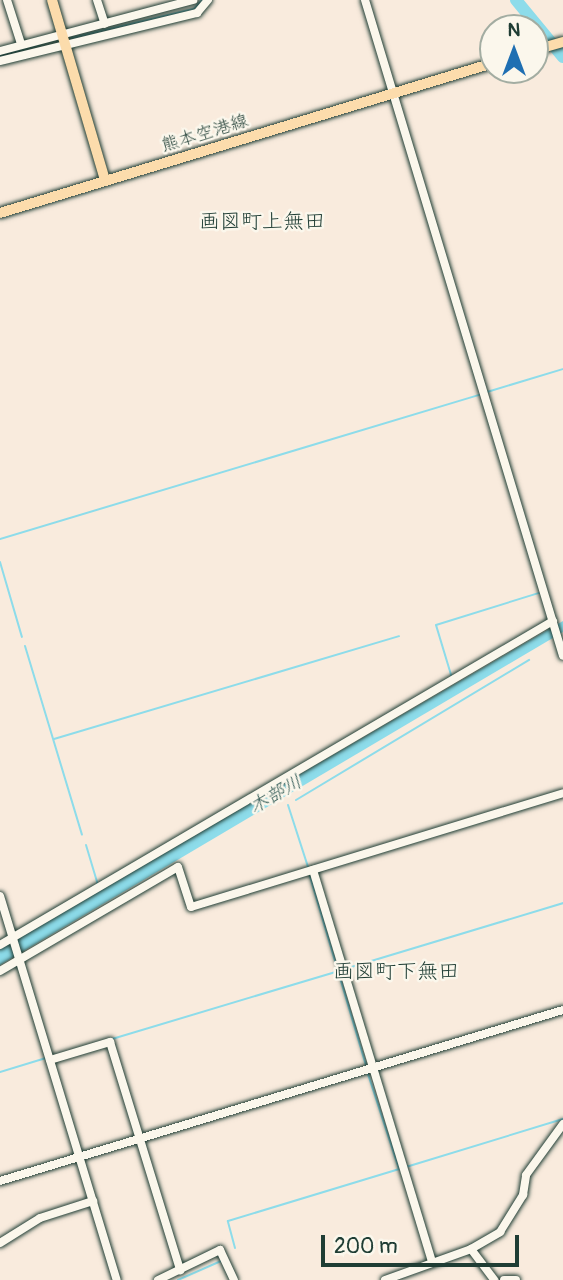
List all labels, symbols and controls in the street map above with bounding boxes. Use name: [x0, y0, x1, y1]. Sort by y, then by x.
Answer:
north arrow: [479, 14, 549, 84]
text: N: [508, 18, 520, 42]
street label: 熊本空港線: [159, 111, 251, 157]
district label: 画図町上無田: [199, 209, 325, 235]
water label: 木部川: [246, 771, 306, 819]
district label: 画図町下無田: [333, 959, 459, 985]
scale bar: [325, 1220, 523, 1264]
text: 200 m: [334, 1233, 398, 1260]

